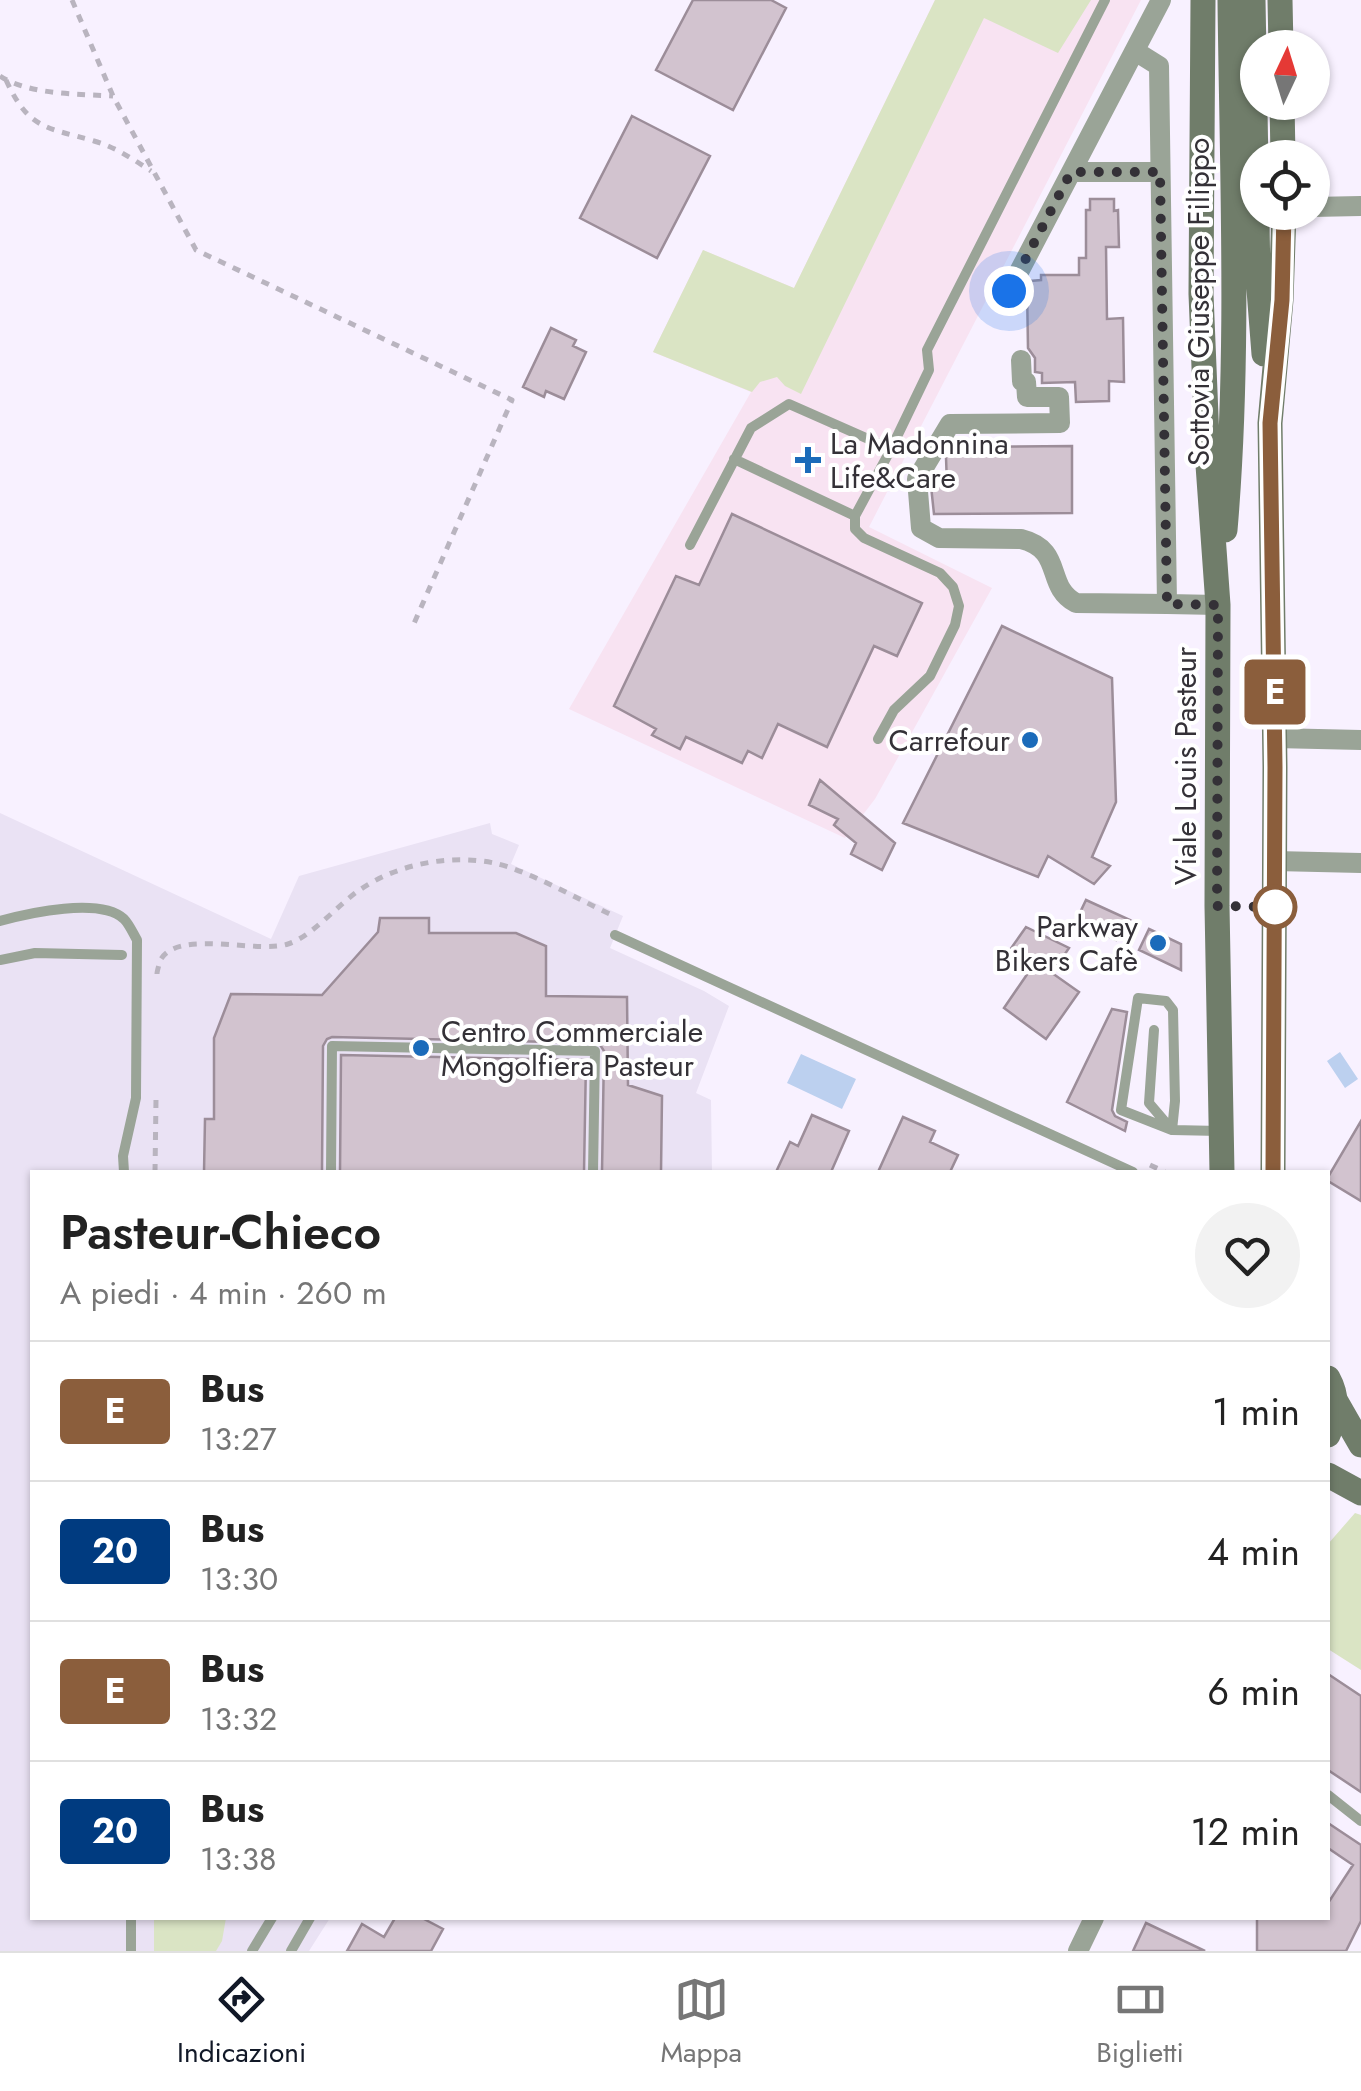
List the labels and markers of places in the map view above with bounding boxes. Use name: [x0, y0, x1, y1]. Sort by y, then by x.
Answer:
place label: La Madonnina Life&Care: [830, 422, 1009, 499]
marker: La Madonnina Life&Care: [795, 447, 821, 473]
place label: Carrefour: [888, 719, 1011, 762]
marker: Carrefour: [1019, 729, 1041, 751]
unlabelled marker: [1254, 886, 1296, 928]
place label: Parkway Bikers Cafè: [995, 905, 1139, 982]
marker: Parkway Bikers Cafè: [1147, 932, 1169, 954]
place label: Centro Commerciale Mongolfiera Pasteur: [441, 1010, 703, 1087]
marker: Centro Commerciale Mongolfiera Pasteur: [410, 1037, 432, 1059]

